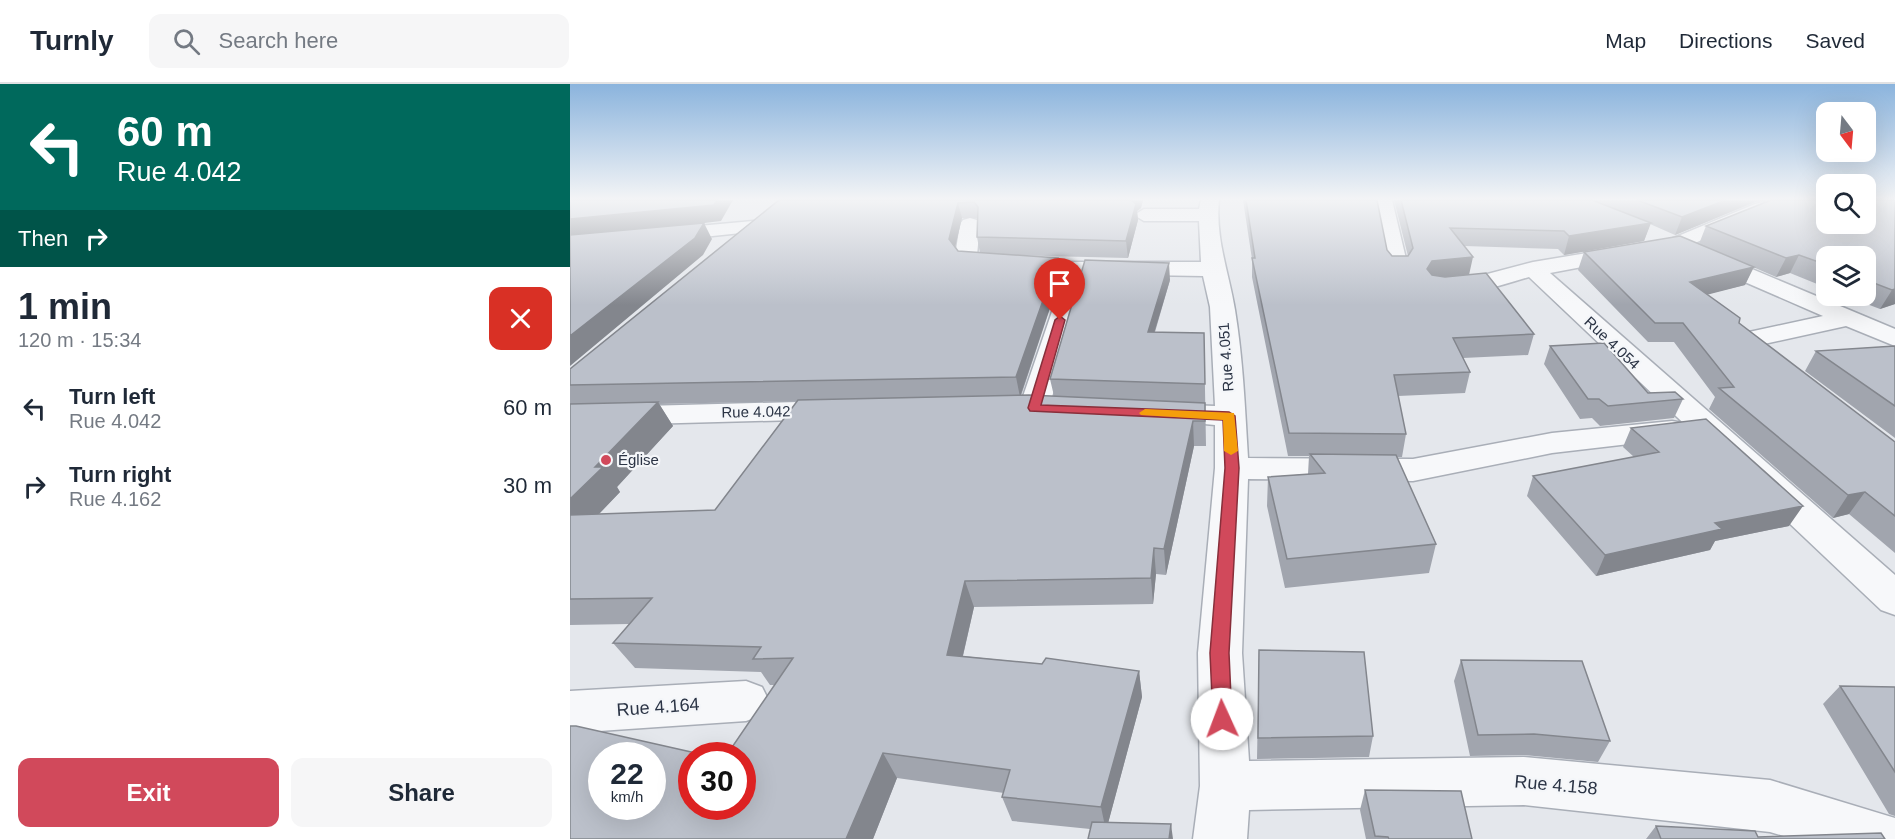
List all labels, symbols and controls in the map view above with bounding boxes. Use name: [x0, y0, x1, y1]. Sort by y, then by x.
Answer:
search box: [149, 14, 569, 68]
text: Turnly: [30, 25, 113, 56]
icon: search: [170, 25, 203, 58]
text: Search here: [218, 28, 338, 53]
text: Map: [1605, 29, 1646, 52]
text: Directions: [1679, 29, 1772, 52]
text: Saved: [1805, 29, 1865, 52]
north arrow: [1816, 102, 1876, 162]
map controls: [1816, 102, 1876, 306]
icon: left: [18, 108, 96, 186]
text: 60 m: [117, 108, 213, 155]
text: Rue 4.042: [117, 157, 242, 187]
button: search: [1816, 174, 1876, 234]
icon: right: [80, 222, 113, 255]
text: Then: [18, 226, 68, 251]
button: layers: [1816, 246, 1876, 306]
pin: [1034, 258, 1085, 320]
icon: arrive: [1043, 267, 1076, 300]
text: 1 min: [18, 286, 112, 327]
button: close: [489, 287, 552, 350]
street label: Rue 4.054: [1581, 313, 1643, 372]
street label: Rue 4.051: [1215, 322, 1236, 392]
text: 120 m · 15:34: [18, 329, 141, 351]
text: Turn left: [69, 384, 155, 409]
icon: left: [18, 392, 51, 425]
text: 60 m: [503, 395, 552, 420]
street label: Rue 4.042: [721, 402, 791, 421]
text: Rue 4.042: [69, 410, 161, 432]
place label: Église: [618, 451, 659, 468]
marker: Église: [599, 453, 613, 467]
text: Turn right: [69, 462, 171, 487]
icon: right: [18, 470, 51, 503]
text: 30 m: [503, 473, 552, 498]
text: Rue 4.162: [69, 488, 161, 510]
position arrow: [1190, 687, 1254, 751]
street label: Rue 4.164: [616, 694, 700, 720]
speed limit sign: 30: [678, 742, 756, 820]
text: 22: [610, 757, 644, 790]
button: Exit: [18, 758, 279, 827]
button: Share: [291, 758, 552, 827]
street label: Rue 4.158: [1514, 771, 1598, 799]
text: km/h: [611, 788, 643, 805]

